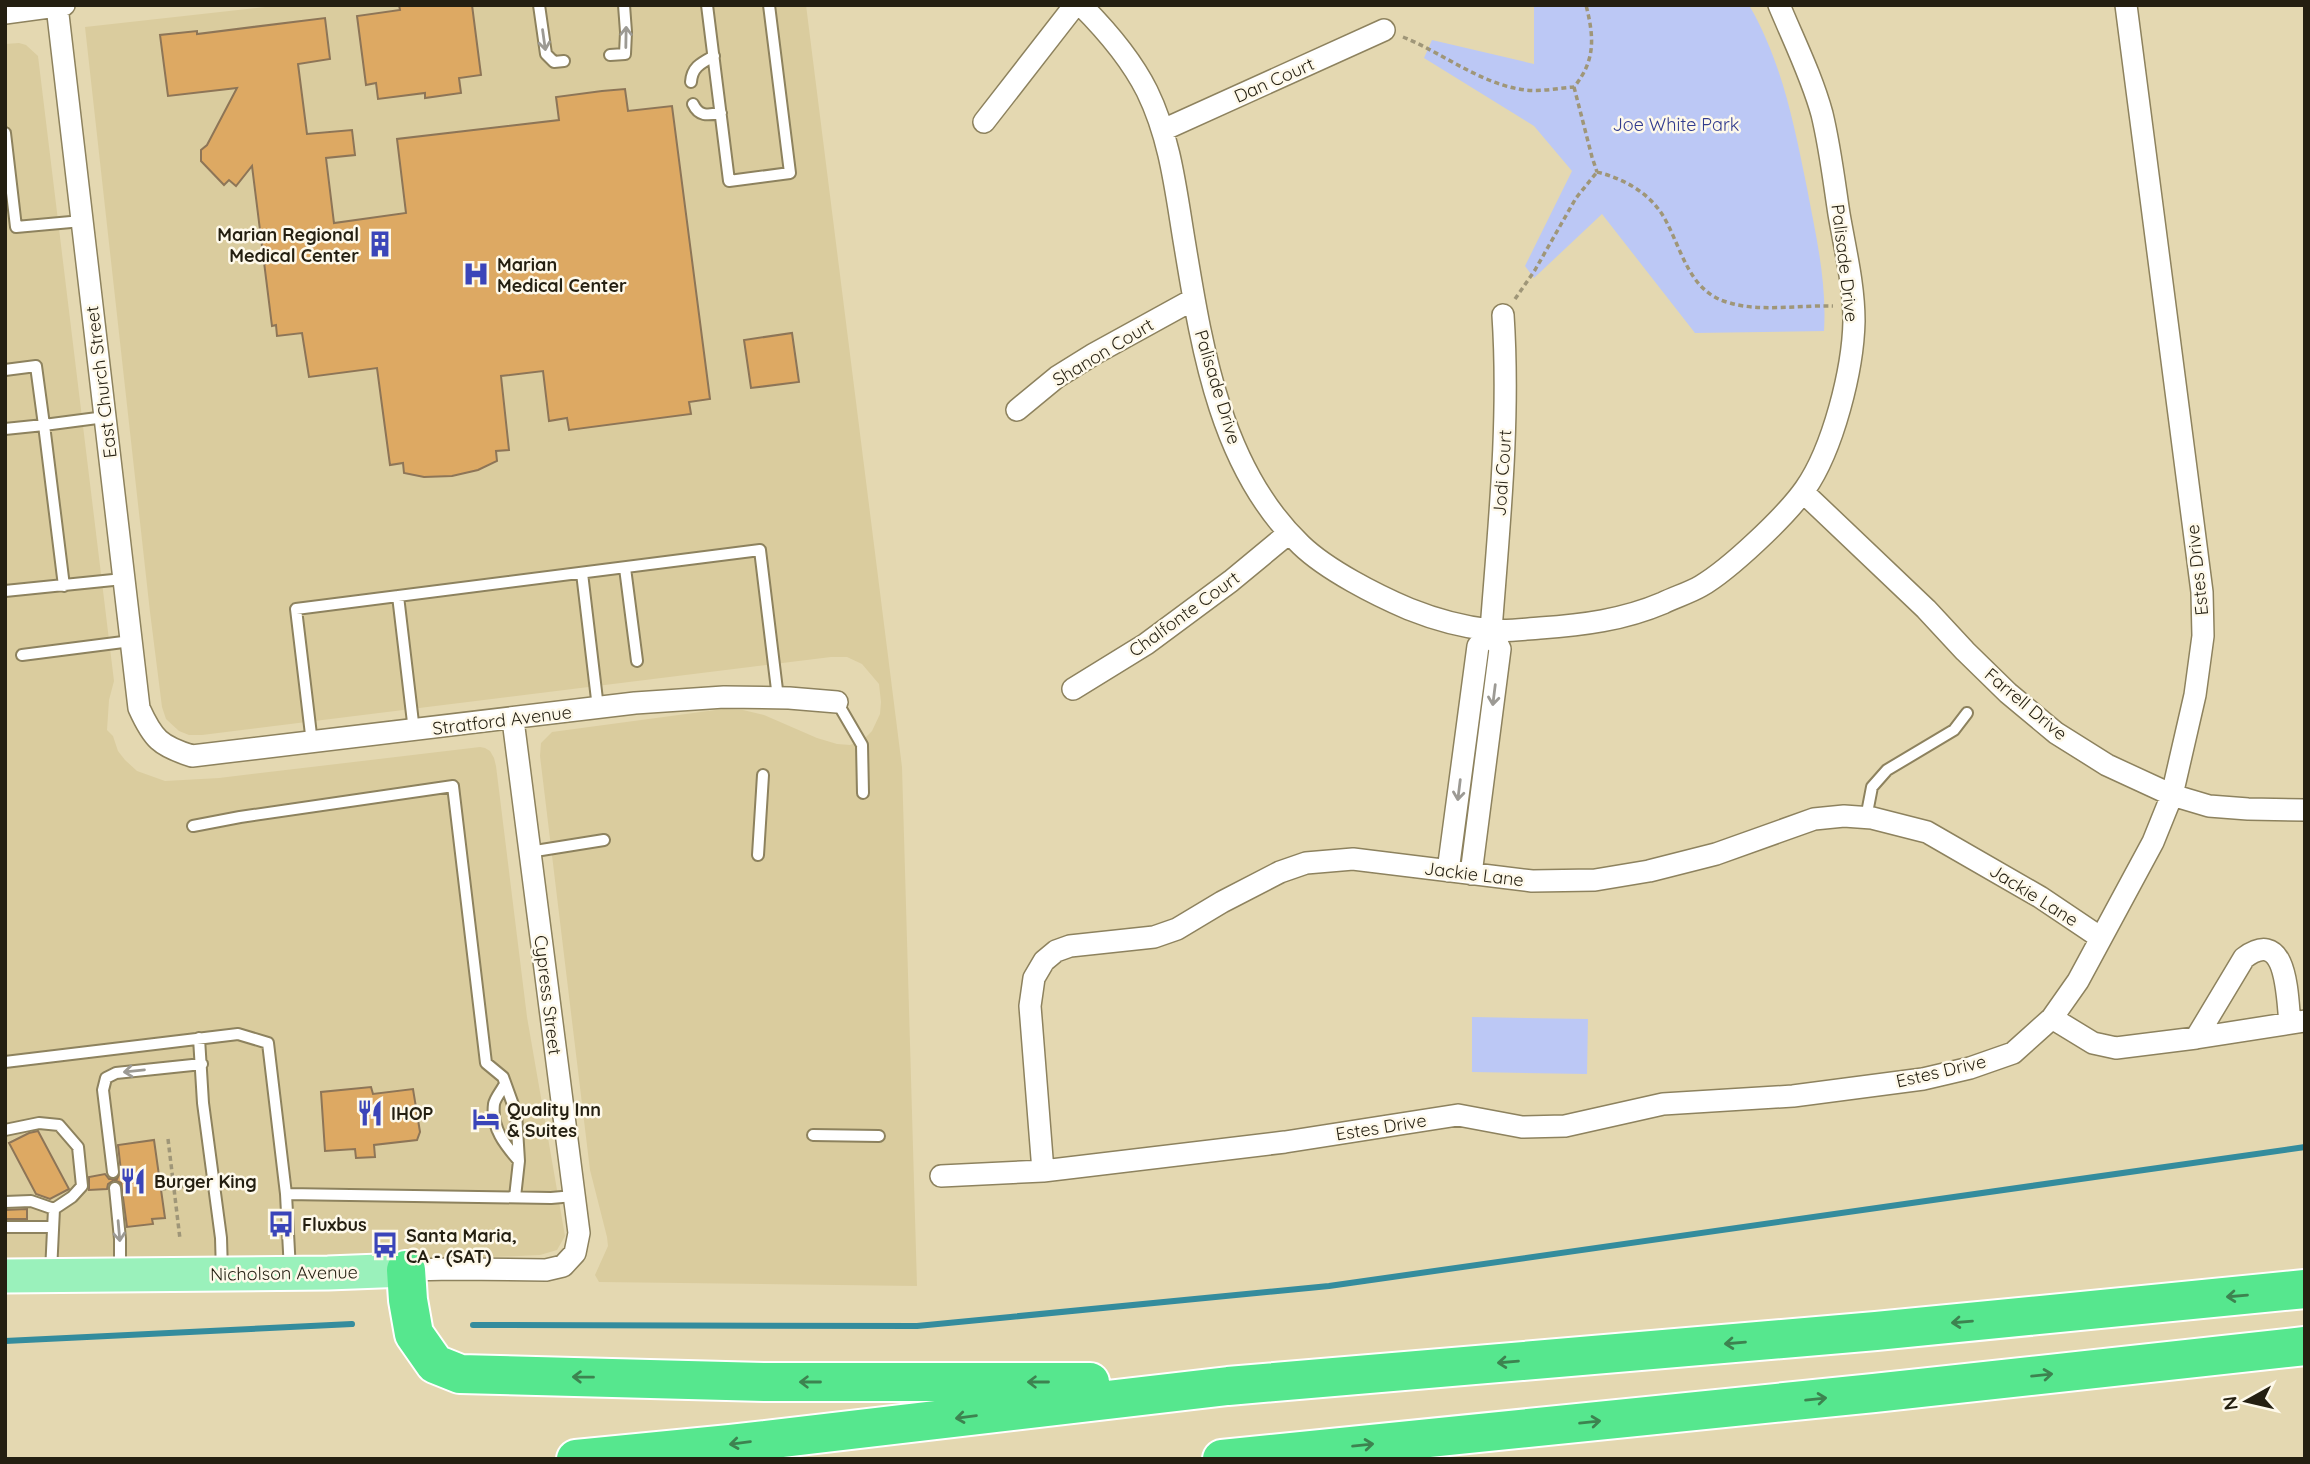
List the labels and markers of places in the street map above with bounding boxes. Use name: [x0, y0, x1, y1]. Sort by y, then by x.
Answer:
place label: Marian Regional Medical Center: [217, 223, 359, 267]
building icon: Marian Regional Medical Center: [365, 229, 395, 259]
place label: Marian Medical Center: [497, 253, 627, 297]
hospital icon: Marian Medical Center: [461, 259, 491, 289]
restaurant icon: IHOP: [355, 1098, 385, 1128]
place label: Quality Inn & Suites: [507, 1098, 601, 1142]
place label: IHOP: [391, 1102, 434, 1125]
hotel icon: Quality Inn & Suites: [471, 1104, 501, 1134]
restaurant icon: Burger King: [118, 1166, 148, 1196]
place label: Burger King: [154, 1170, 257, 1193]
bus stop icon: Fluxbus: [266, 1209, 296, 1239]
place label: Fluxbus: [302, 1213, 367, 1236]
place label: Santa Maria, CA - (SAT): [406, 1224, 517, 1268]
bus stop icon: Santa Maria, CA - (SAT): [370, 1230, 400, 1260]

